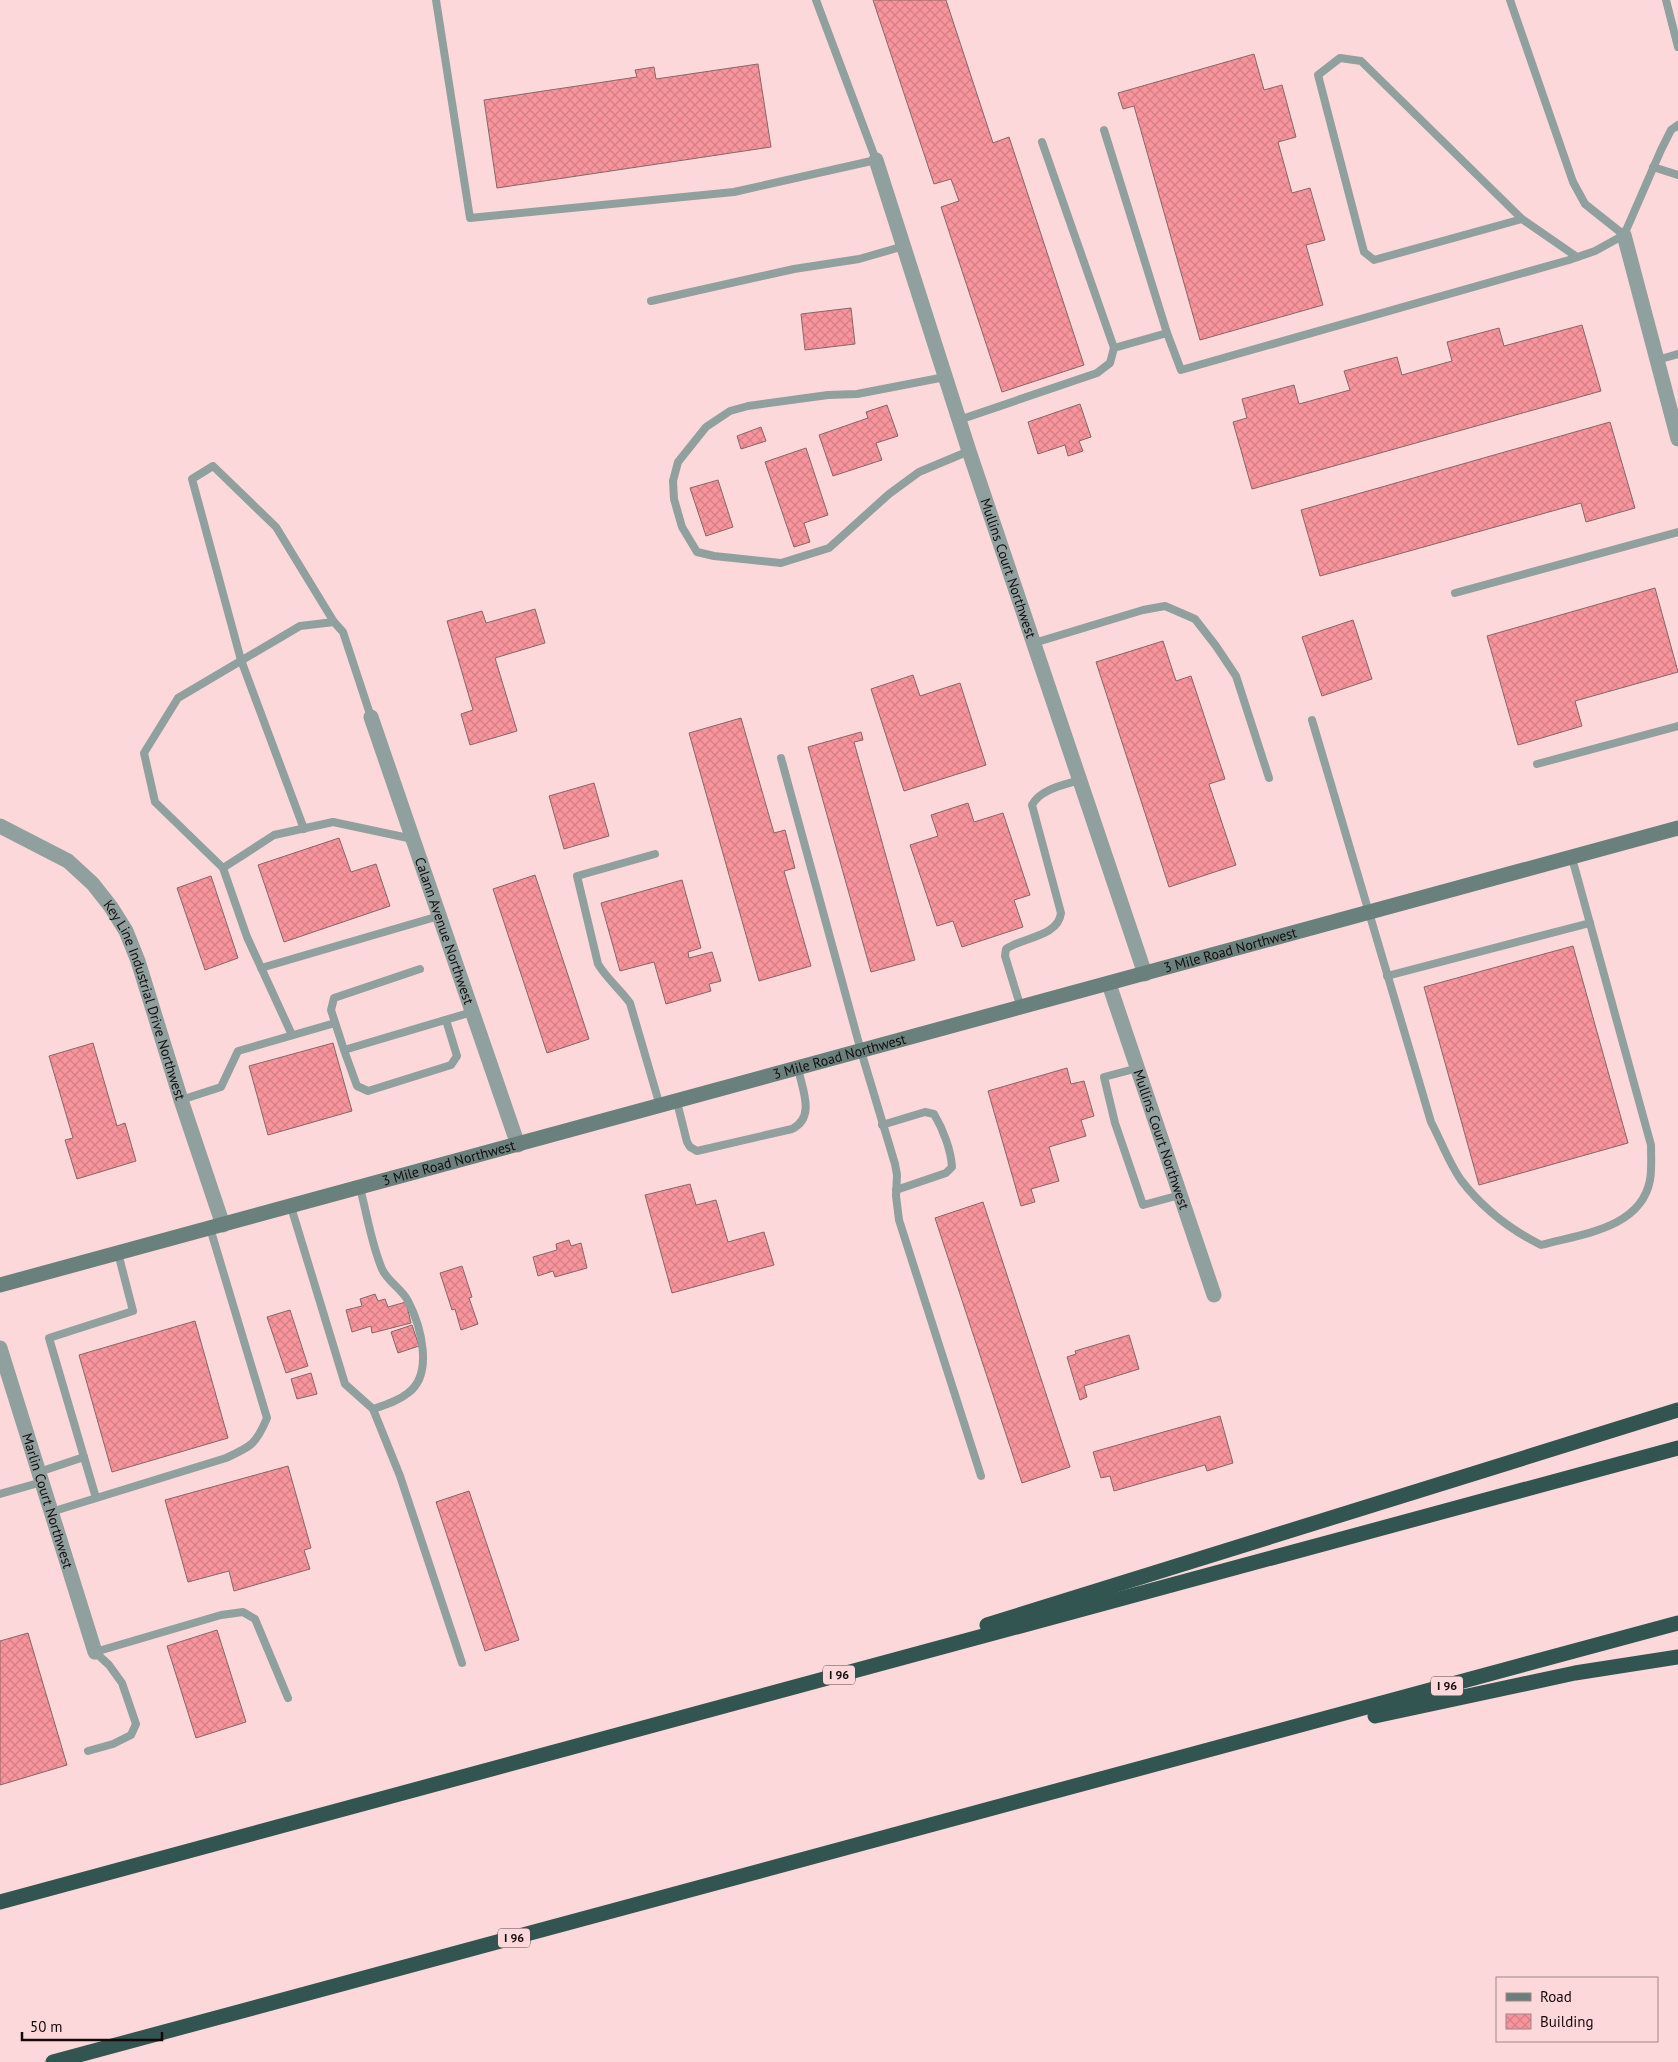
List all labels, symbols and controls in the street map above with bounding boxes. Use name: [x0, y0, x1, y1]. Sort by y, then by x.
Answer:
street label: Mullins Court Northwest: [976, 496, 1040, 641]
street label: Calann Avenue Northwest: [411, 855, 478, 1007]
street label: Key Line Industrial Drive Northwest: [100, 896, 190, 1102]
street label: 3 Mile Road Northwest: [1162, 923, 1299, 977]
street label: 3 Mile Road Northwest: [771, 1030, 908, 1083]
street label: Mullins Court Northwest: [1129, 1067, 1194, 1212]
street label: 3 Mile Road Northwest: [380, 1136, 517, 1190]
street label: Marlin Court Northwest: [18, 1431, 77, 1571]
road number: I 96: [823, 1666, 855, 1684]
road number: I 96: [1431, 1676, 1463, 1695]
road number: I 96: [498, 1929, 530, 1948]
legend: [1496, 1977, 1658, 2042]
text: Road: [1540, 1987, 1572, 2006]
scale bar: [22, 2010, 162, 2042]
text: Building: [1540, 2012, 1594, 2031]
text: 50 m: [30, 2017, 63, 2036]

